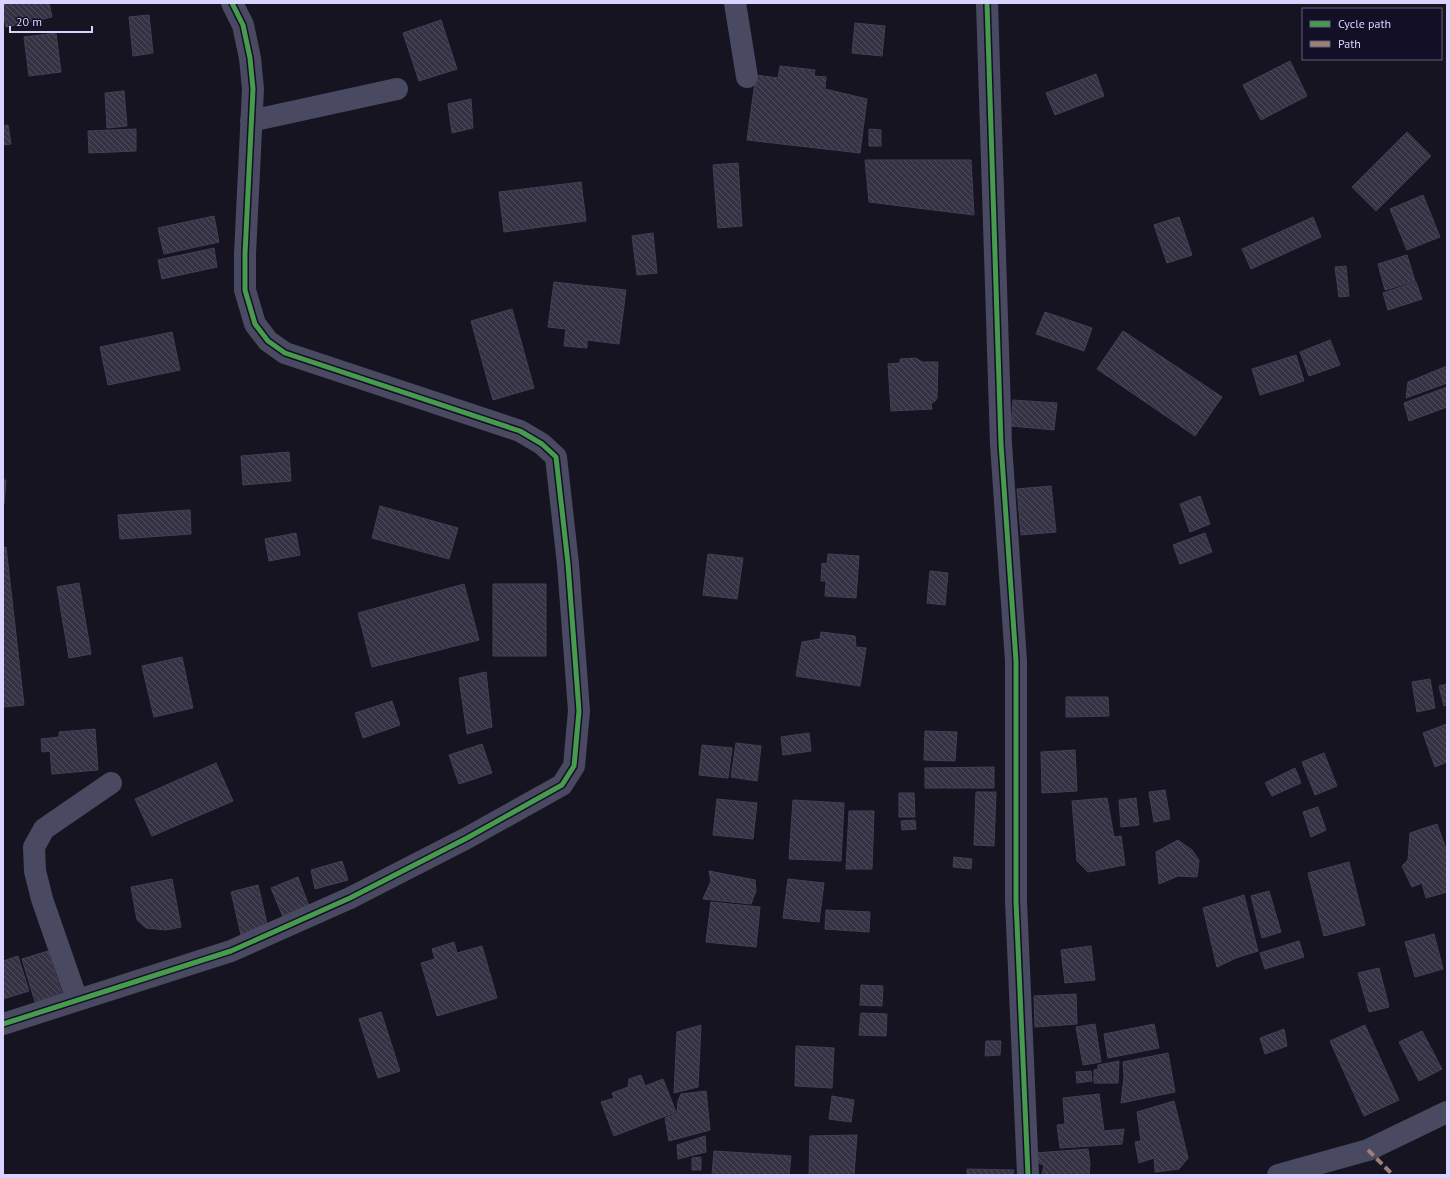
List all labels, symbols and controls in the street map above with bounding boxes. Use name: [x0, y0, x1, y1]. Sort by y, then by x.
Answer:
scale bar: [10, 8, 92, 34]
legend: [1302, 8, 1442, 60]
text: 20 m: [16, 14, 42, 29]
text: Cycle path: [1338, 16, 1391, 31]
text: Path: [1338, 36, 1361, 51]

